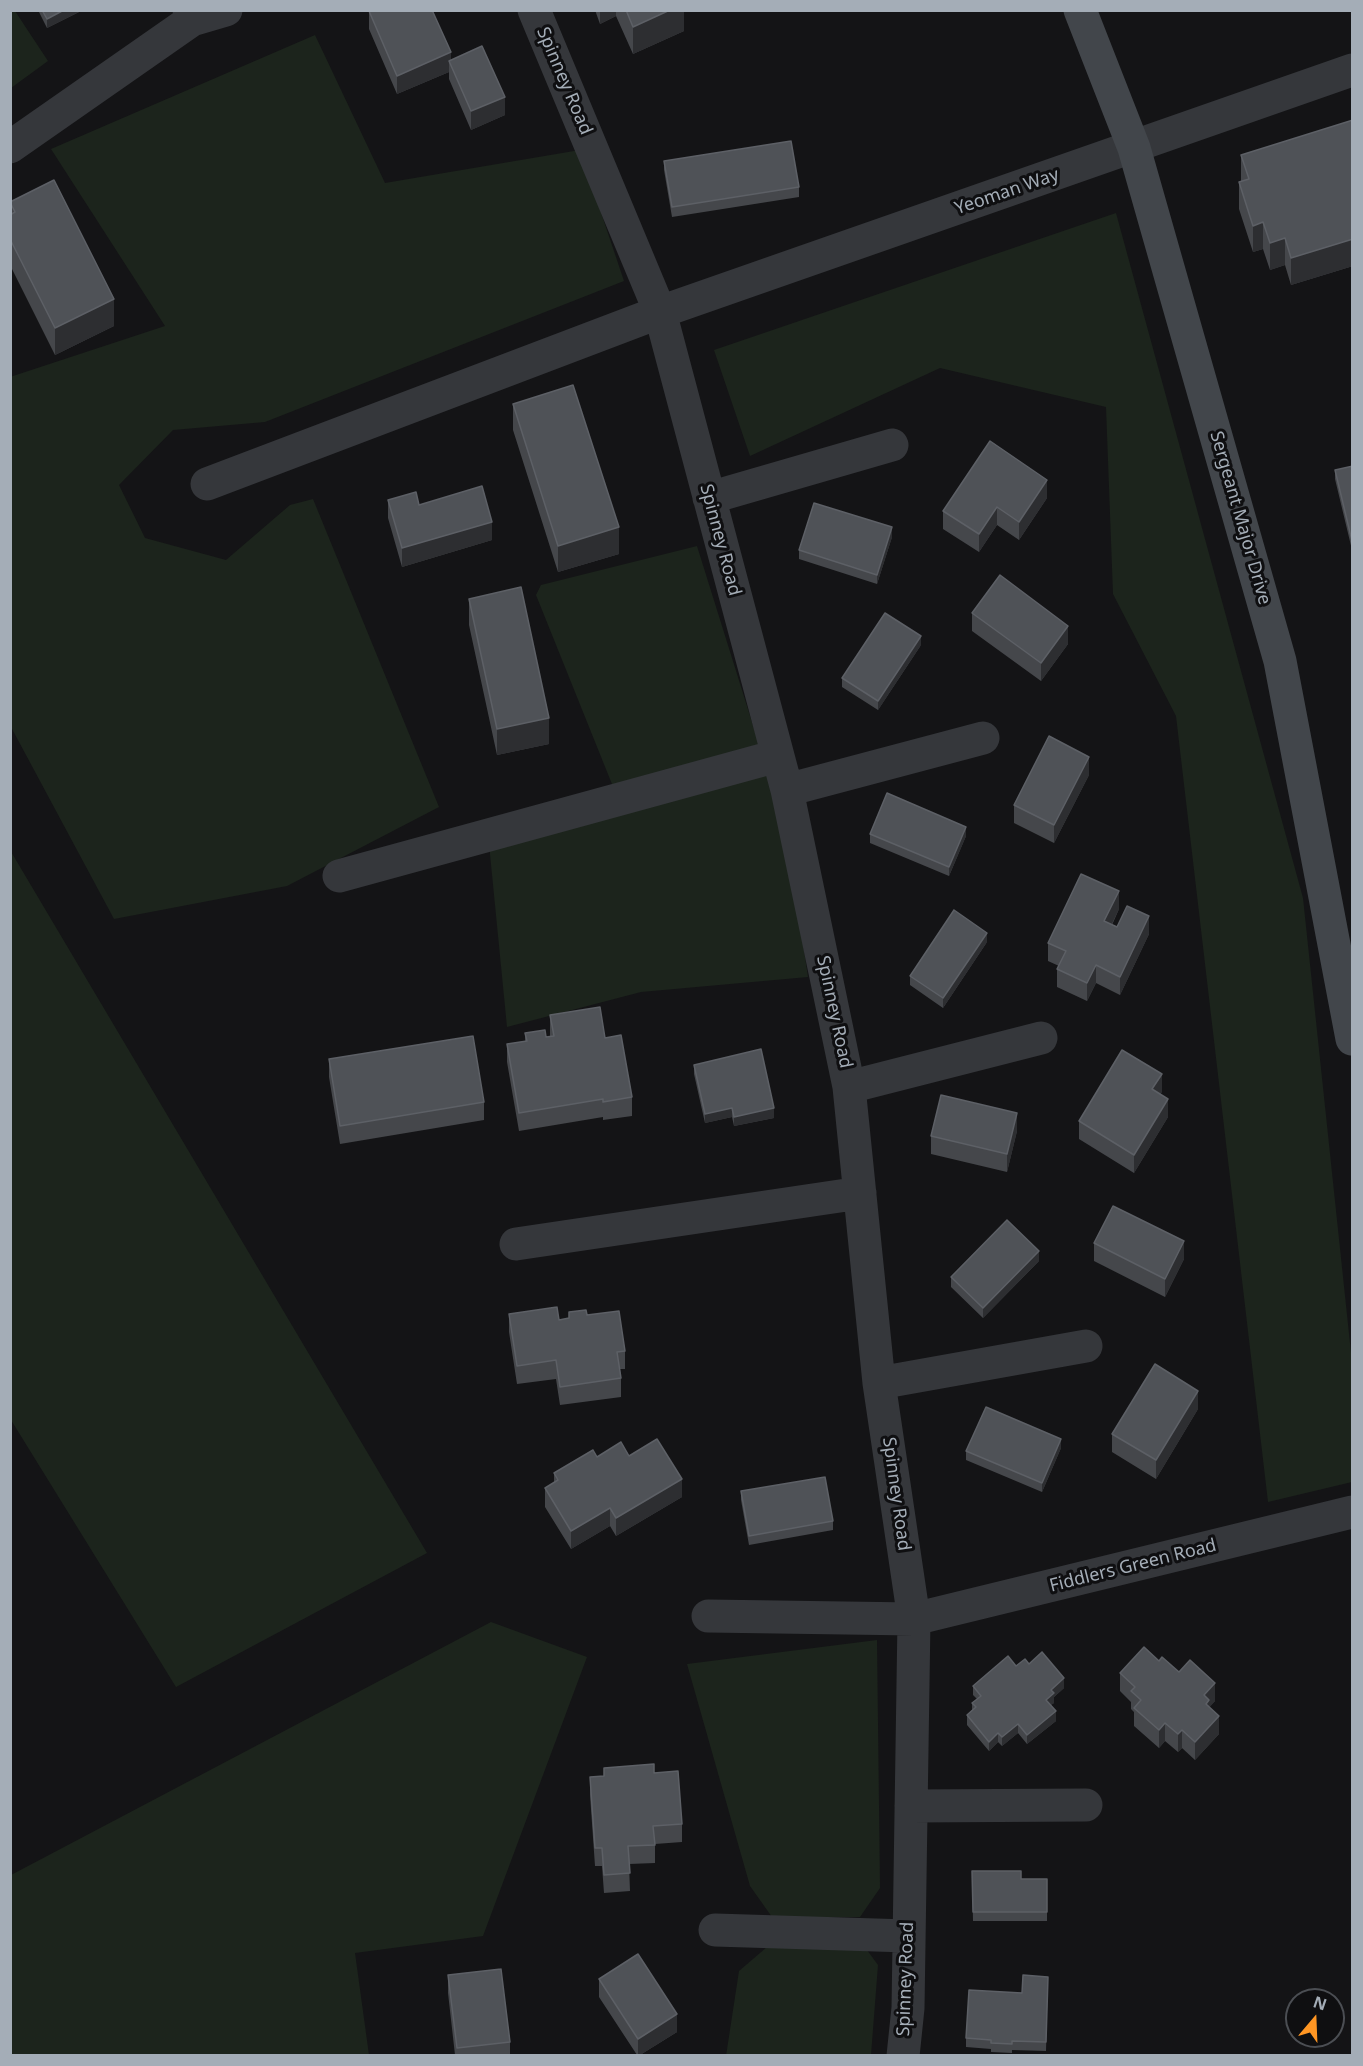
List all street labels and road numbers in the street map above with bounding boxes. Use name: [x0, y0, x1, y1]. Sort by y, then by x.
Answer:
street label: Spinney Road: [532, 24, 596, 138]
street label: Yeoman Way: [952, 164, 1062, 220]
street label: Sergeant Major Drive: [1205, 429, 1275, 607]
street label: Spinney Road: [695, 482, 745, 598]
street label: Spinney Road: [812, 954, 856, 1070]
street label: Spinney Road: [877, 1436, 915, 1552]
street label: Fiddlers Green Road: [1047, 1535, 1219, 1597]
street label: Spinney Road: [893, 1921, 919, 2037]

